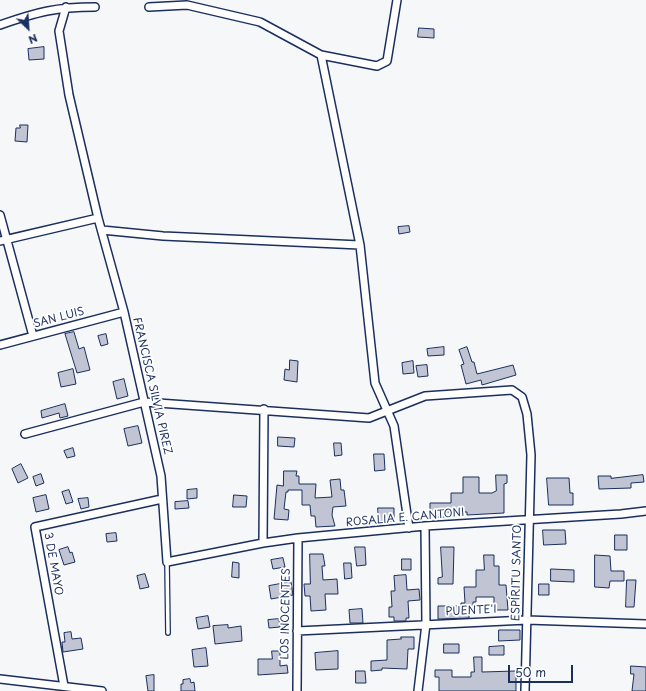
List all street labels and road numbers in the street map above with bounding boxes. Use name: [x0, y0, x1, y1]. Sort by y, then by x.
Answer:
street label: SAN LUIS: [32, 305, 86, 331]
street label: FRANCISCA SILVIA PIREZ: [130, 316, 174, 456]
street label: ROSALIA E. CANTONI: [345, 506, 465, 530]
street label: ESPÍRITU SANTO: [510, 525, 524, 621]
street label: 3 DE MAYO: [41, 531, 65, 597]
street label: LOS INOCENTES: [279, 568, 293, 660]
street label: PUENTE'I: [445, 603, 497, 619]

